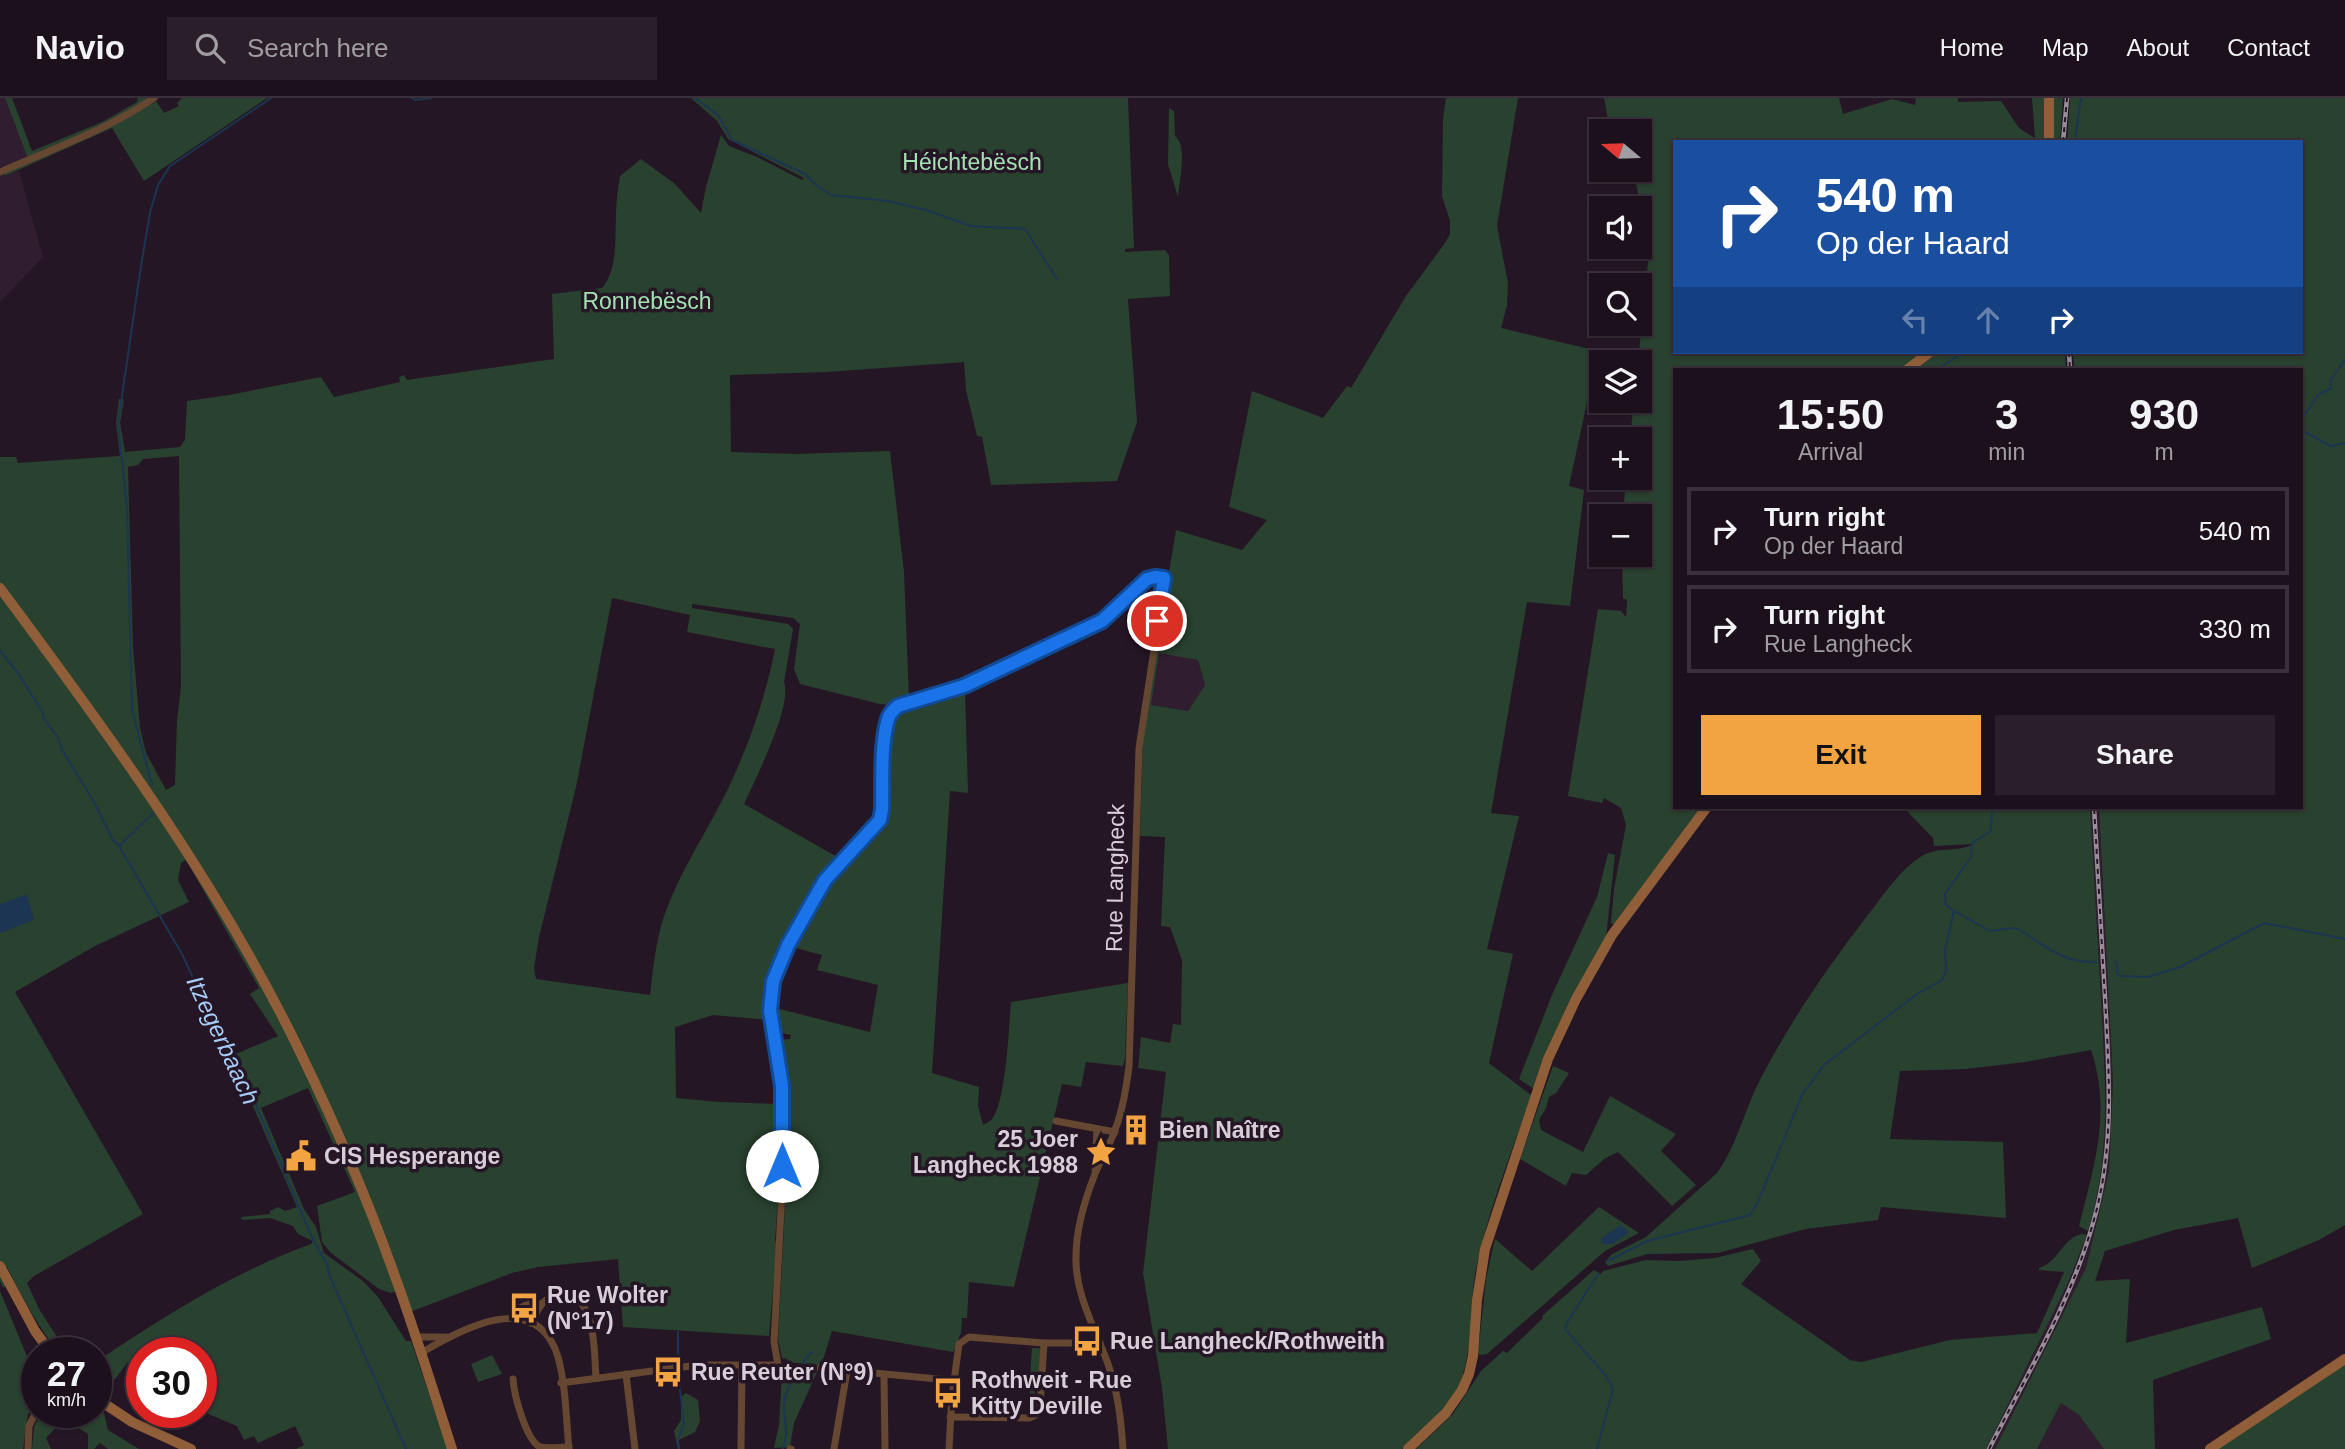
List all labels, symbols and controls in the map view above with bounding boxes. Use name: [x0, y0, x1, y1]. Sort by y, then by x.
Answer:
search box: [167, 17, 657, 80]
text: Navio: [35, 29, 125, 66]
icon: search: [191, 29, 229, 67]
text: Search here: [247, 33, 389, 63]
text: Home: [1940, 34, 2004, 61]
text: Map: [2042, 34, 2089, 61]
text: About: [2127, 34, 2189, 61]
text: Contact: [2227, 34, 2310, 61]
north arrow: [1589, 119, 1652, 182]
map controls: [1589, 119, 1652, 567]
park label: Héichtebësch: [902, 149, 1042, 175]
icon: right: [1701, 168, 1792, 259]
text: 540 m: [1816, 168, 1955, 222]
button: sound: [1589, 196, 1652, 259]
text: Op der Haard: [1816, 225, 2010, 261]
button: search: [1589, 273, 1652, 336]
park label: Ronnebësch: [582, 288, 712, 314]
icon: left: [1896, 301, 1934, 339]
icon: ahead: [1969, 301, 2007, 339]
icon: right: [2042, 301, 2080, 339]
button: layers: [1589, 350, 1652, 413]
text: 15:50: [1777, 391, 1884, 438]
text: 3: [1995, 391, 2018, 438]
text: 930: [2129, 391, 2199, 438]
button: +: [1589, 427, 1652, 490]
text: Arrival: [1798, 439, 1863, 465]
text: min: [1988, 439, 2025, 465]
text: m: [2155, 439, 2174, 465]
text: Turn right: [1764, 502, 1885, 532]
button: −: [1589, 504, 1652, 567]
icon: right: [1705, 512, 1743, 550]
text: 540 m: [2199, 516, 2271, 546]
text: Op der Haard: [1764, 533, 1903, 559]
pin: [1127, 591, 1187, 651]
text: Turn right: [1764, 600, 1885, 630]
icon: arrive: [1138, 602, 1176, 640]
icon: right: [1705, 610, 1743, 648]
text: 330 m: [2199, 614, 2271, 644]
text: Rue Langheck: [1764, 631, 1912, 657]
button: Exit: [1701, 715, 1981, 795]
button: Share: [1995, 715, 2275, 795]
street label: Rue Langheck: [1101, 803, 1129, 952]
water label: Itzegerbaach: [181, 971, 265, 1109]
building icon: Bien Naître: [1119, 1113, 1153, 1147]
place label: Bien Naître: [1159, 1117, 1280, 1143]
place label: 25 Joer Langheck 1988: [913, 1126, 1078, 1178]
position arrow: [745, 1129, 819, 1203]
place icon: 25 Joer Langheck 1988: [1084, 1135, 1118, 1169]
public building icon: CIS Hesperange: [284, 1139, 318, 1173]
place label: CIS Hesperange: [324, 1143, 500, 1169]
place label: Rue Wolter (N°17): [547, 1282, 668, 1334]
bus stop icon: Rue Wolter (N°17): [507, 1291, 541, 1325]
bus stop icon: Rue Langheck/Rothweith: [1070, 1324, 1104, 1358]
place label: Rue Langheck/Rothweith: [1110, 1328, 1385, 1354]
speed limit sign: 30: [126, 1337, 217, 1428]
text: 27: [47, 1354, 86, 1393]
bus stop icon: Rue Reuter (N°9): [651, 1355, 685, 1389]
place label: Rue Reuter (N°9): [691, 1359, 874, 1385]
place label: Rothweit - Rue Kitty Deville: [971, 1367, 1132, 1419]
bus stop icon: Rothweit - Rue Kitty Deville: [931, 1376, 965, 1410]
text: km/h: [47, 1390, 86, 1410]

